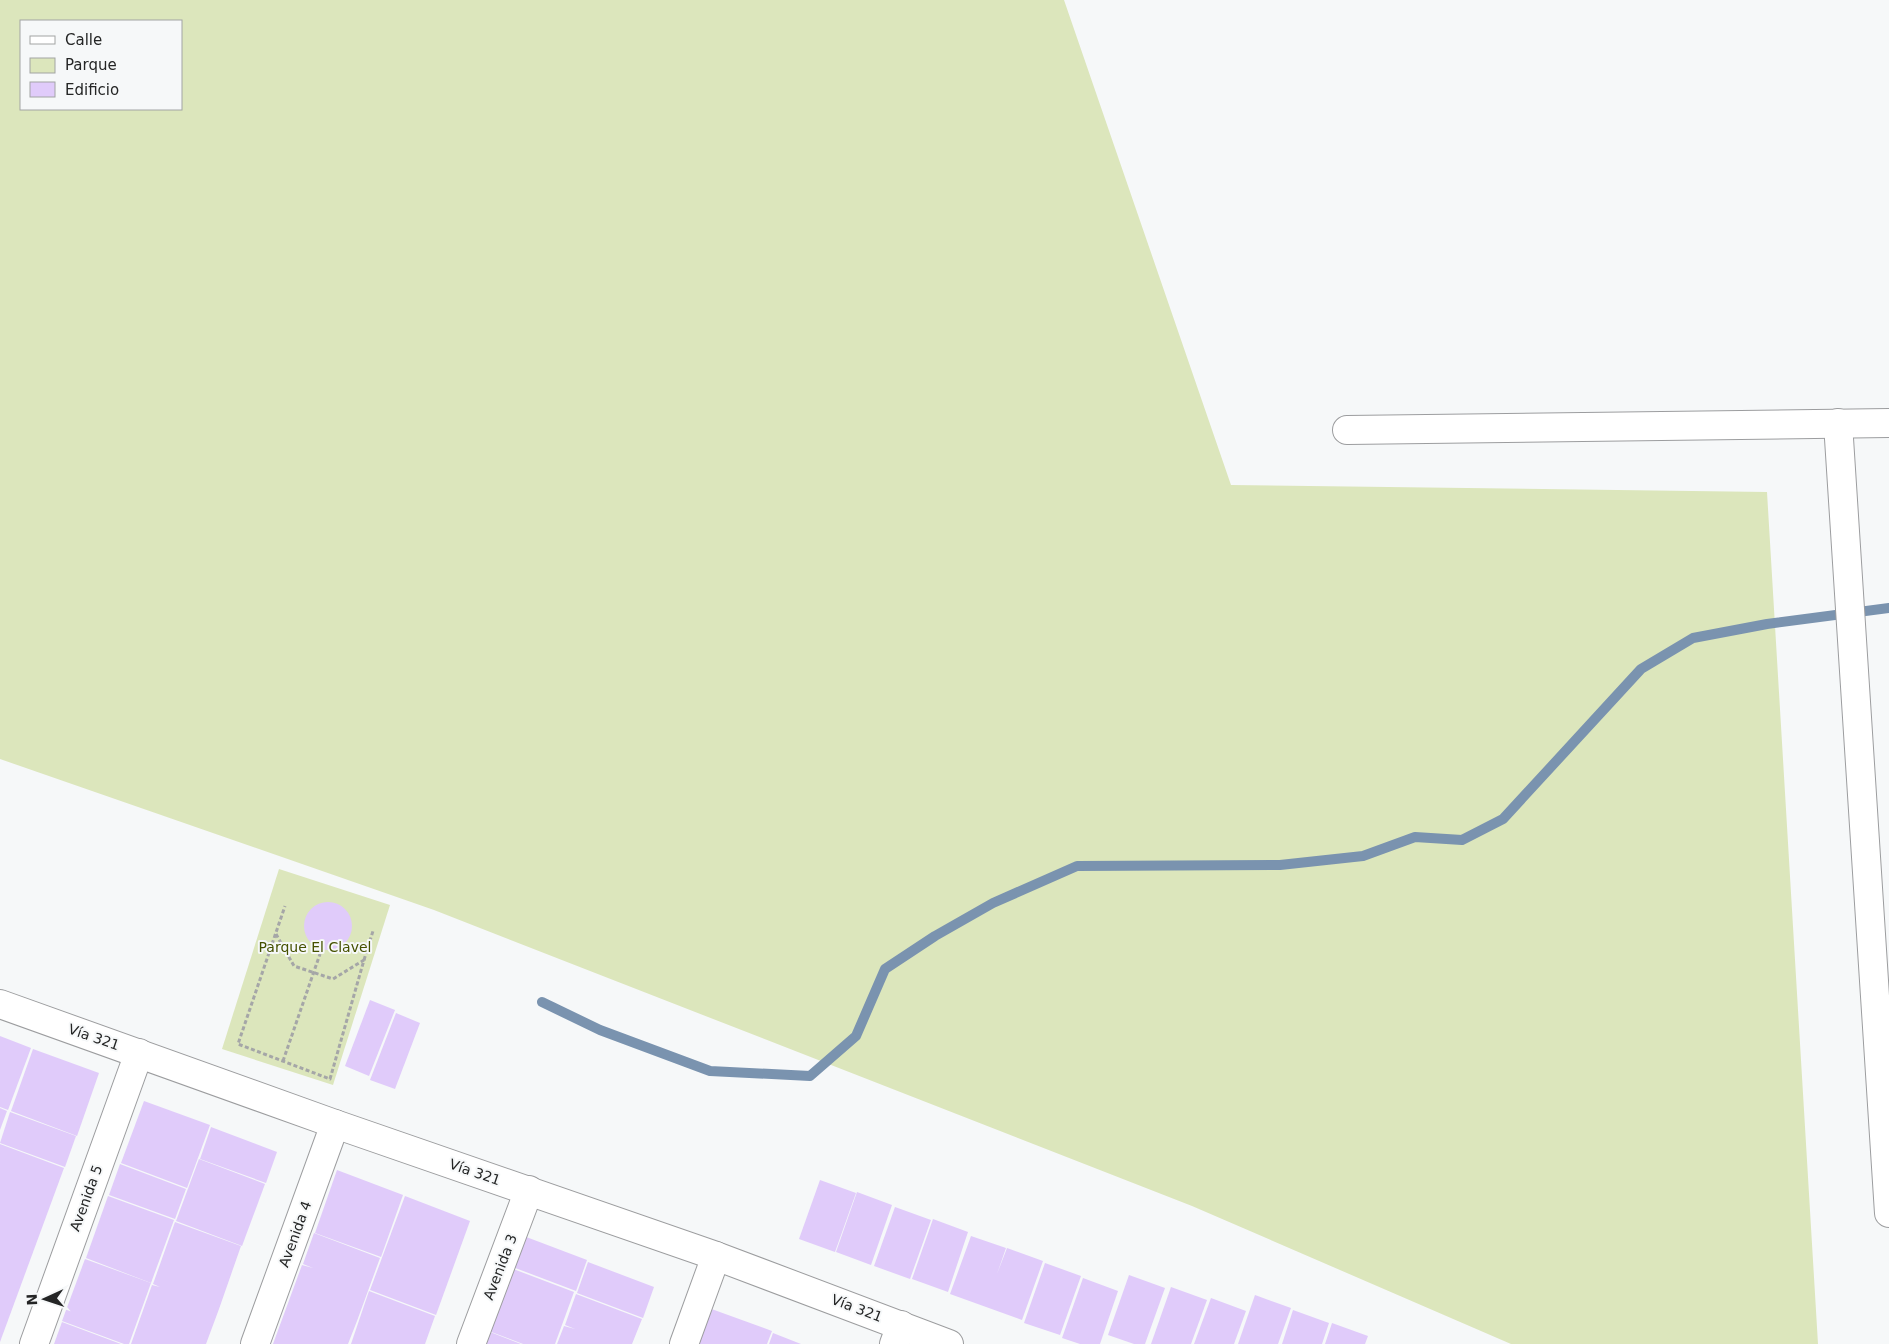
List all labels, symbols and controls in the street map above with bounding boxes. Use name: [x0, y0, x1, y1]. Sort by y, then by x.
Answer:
legend: [20, 20, 182, 110]
text: Calle: [65, 31, 102, 49]
text: Parque: [65, 56, 117, 74]
text: Edificio: [65, 81, 119, 99]
park label: Parque El Clavel: [259, 939, 371, 955]
street label: Vía 321: [66, 1021, 122, 1053]
street label: Vía 321: [447, 1156, 503, 1188]
street label: Avenida 5: [67, 1163, 105, 1233]
street label: Avenida 4: [276, 1199, 314, 1269]
street label: Avenida 3: [480, 1232, 520, 1302]
north arrow: [20, 1274, 70, 1324]
street label: Vía 321: [829, 1291, 885, 1325]
text: N: [24, 1293, 40, 1306]

